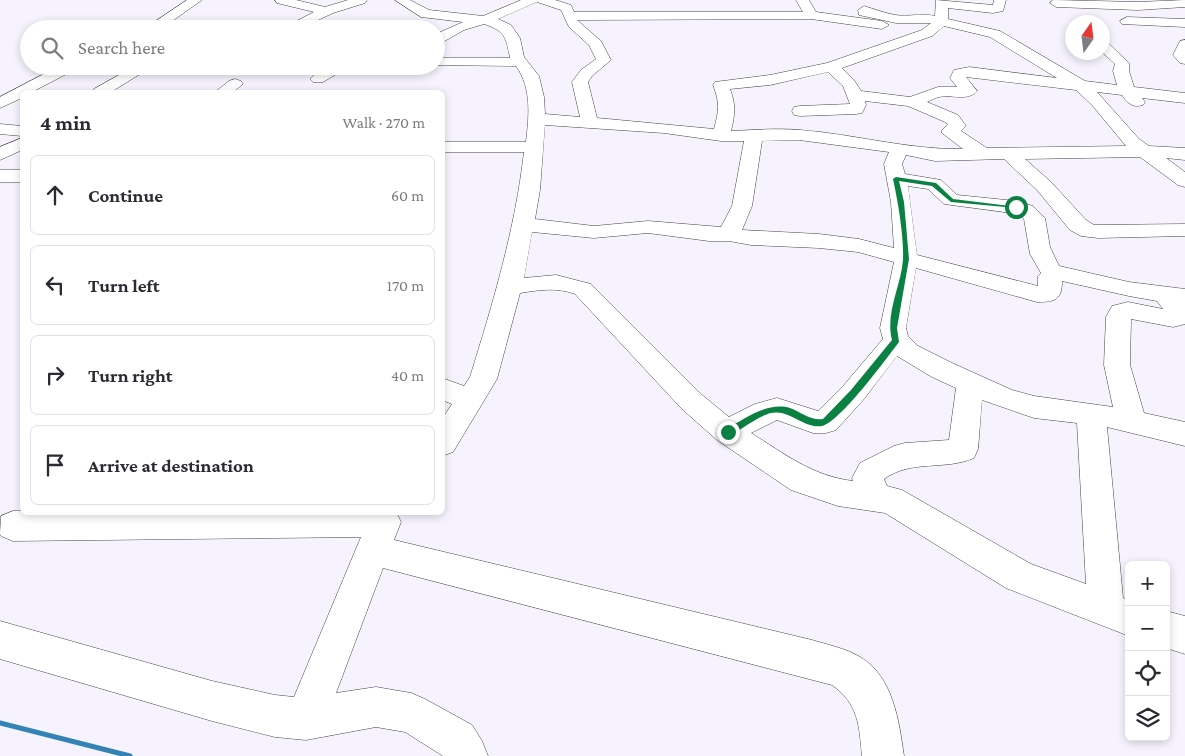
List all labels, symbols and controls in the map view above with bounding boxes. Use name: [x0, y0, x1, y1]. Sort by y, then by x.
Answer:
north arrow: [1065, 15, 1110, 60]
search box: [20, 20, 445, 75]
icon: search: [38, 34, 66, 62]
text: Search here: [78, 37, 165, 58]
text: 4 min: [40, 111, 91, 135]
text: Walk · 270 m: [343, 114, 425, 131]
icon: ahead: [41, 181, 69, 209]
text: Continue: [88, 185, 163, 206]
text: 60 m: [391, 187, 424, 204]
route start: [1005, 196, 1028, 219]
icon: left: [41, 271, 69, 299]
text: Turn left: [88, 275, 160, 296]
text: 170 m: [387, 277, 424, 294]
icon: right: [41, 361, 69, 389]
text: Turn right: [88, 365, 173, 386]
text: 40 m: [391, 367, 424, 384]
route end: [717, 421, 740, 444]
icon: arrive: [41, 451, 69, 479]
text: Arrive at destination: [88, 455, 254, 476]
map controls: [1125, 561, 1170, 741]
button: +: [1125, 561, 1170, 606]
button: −: [1125, 606, 1170, 651]
button: locate: [1125, 651, 1170, 696]
button: layers: [1125, 696, 1170, 741]

